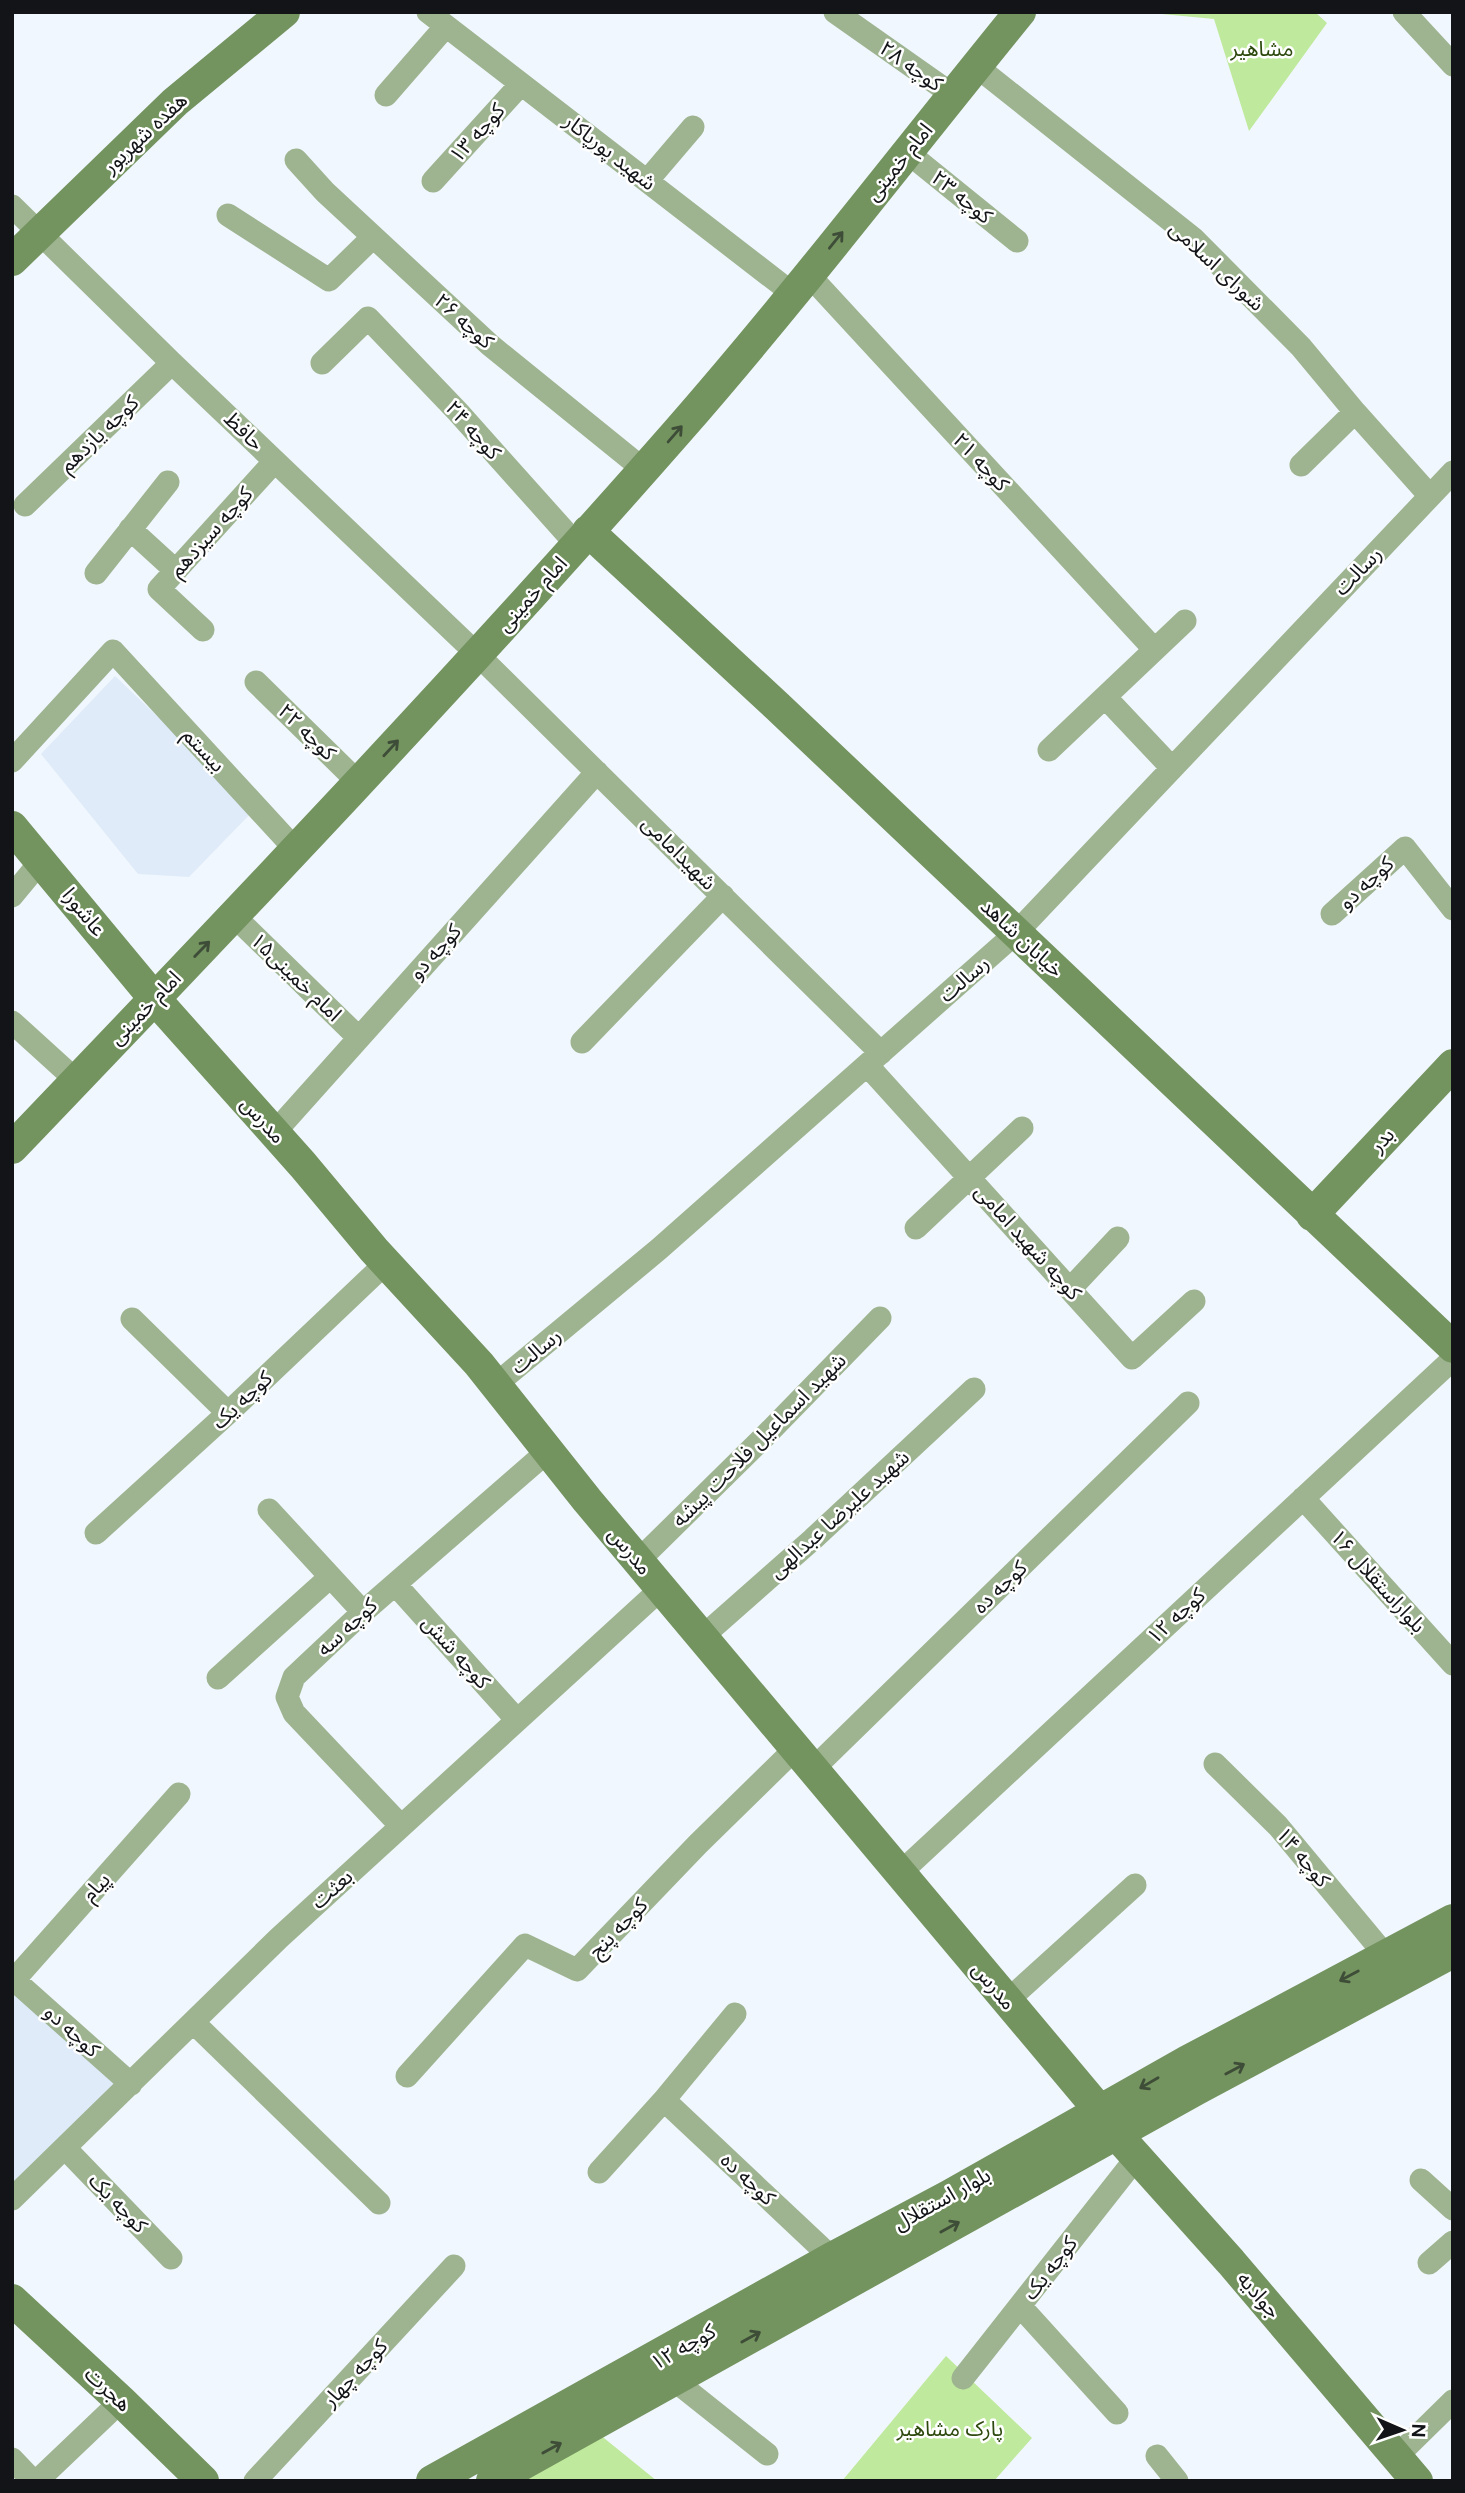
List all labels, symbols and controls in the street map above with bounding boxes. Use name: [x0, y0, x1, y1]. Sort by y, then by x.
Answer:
street label: کوچه ۲۸: [874, 34, 948, 98]
park label: مشاهیر: [1229, 35, 1294, 63]
street label: هفده شهریور: [96, 86, 193, 180]
street label: کوچه ۱۳: [443, 97, 511, 169]
street label: شهید پورپاکار: [557, 107, 662, 197]
street label: امام خمینی: [859, 117, 941, 208]
street label: کوچه ۲۳: [926, 164, 999, 230]
street label: شورای اسلامی: [1163, 215, 1271, 317]
one-way arrow: [828, 231, 844, 249]
street label: کوچه ۲۶: [428, 287, 500, 355]
street label: کوچه یازدهم: [53, 389, 146, 480]
street label: کوچه ۲۴: [439, 394, 507, 466]
street label: حافظ: [218, 405, 270, 457]
one-way arrow: [667, 425, 683, 443]
street label: کوچه ۲۱: [947, 427, 1016, 498]
street label: کوچه سیزدهم: [163, 481, 260, 584]
street label: رسالت: [1328, 540, 1388, 602]
street label: امام خمینی: [491, 550, 575, 639]
street label: کوچه ۲۲: [272, 697, 342, 767]
street label: بیستم: [176, 722, 232, 779]
one-way arrow: [383, 739, 399, 757]
street label: شهیدامامی: [636, 810, 722, 896]
street label: کوچه دو: [1332, 850, 1400, 916]
street label: عاشورا: [56, 882, 112, 942]
street label: خیابان شاهد: [974, 892, 1070, 984]
street label: کوچه دو: [402, 918, 468, 986]
street label: امام خمینی۱۵: [243, 926, 348, 1029]
one-way arrow: [193, 941, 210, 958]
street label: رسالت: [933, 949, 995, 1009]
street label: امام خمینی: [103, 965, 189, 1053]
street label: مدرس: [234, 1090, 292, 1150]
street label: بدر: [1363, 1121, 1401, 1159]
street label: کوچه شهید امامی: [968, 1178, 1088, 1306]
street label: رسالت: [505, 1322, 567, 1380]
street label: شهید اسماعیل فلاحت پیشه: [666, 1347, 852, 1533]
street label: کوچه یک: [206, 1364, 279, 1435]
street label: شهید علیرضا عبدالهی: [763, 1443, 915, 1585]
street label: مدرس: [602, 1521, 658, 1581]
street label: بلواراستقلال ۱۶: [1324, 1523, 1432, 1639]
street label: کوچه ده: [967, 1554, 1033, 1620]
street label: کوچه ۱۲: [1141, 1581, 1212, 1650]
street label: کوچه سه: [311, 1592, 384, 1662]
street label: کوچه شش: [416, 1609, 497, 1695]
street label: کوچه ۱۴: [1270, 1821, 1337, 1893]
street label: بعثت: [305, 1863, 359, 1915]
street label: پیام: [75, 1866, 118, 1909]
street label: کوچه پنج: [582, 1891, 655, 1965]
street label: مدرس: [966, 1956, 1022, 2016]
one-way arrow: [1339, 1969, 1360, 1983]
street label: کوچه دو: [38, 1998, 106, 2064]
one-way arrow: [1224, 2062, 1244, 2076]
one-way arrow: [1139, 2076, 1159, 2090]
street label: کوچه ده: [715, 2147, 782, 2212]
street label: بلوار استقلال: [888, 2161, 996, 2237]
street label: کوچه یک: [82, 2167, 154, 2239]
one-way arrow: [939, 2220, 959, 2234]
street label: کوچه یک: [1016, 2230, 1084, 2306]
street label: جوادیه: [1231, 2266, 1287, 2324]
street label: کوچه ۱۲: [645, 2317, 721, 2377]
one-way arrow: [740, 2330, 761, 2343]
street label: کوچه چهار: [316, 2333, 394, 2414]
street label: هجرت: [78, 2360, 138, 2418]
north arrow: [1367, 2395, 1437, 2465]
park label: پارک مشاهیر: [896, 2415, 1003, 2443]
text: N: [1406, 2423, 1431, 2438]
one-way arrow: [541, 2441, 562, 2454]

